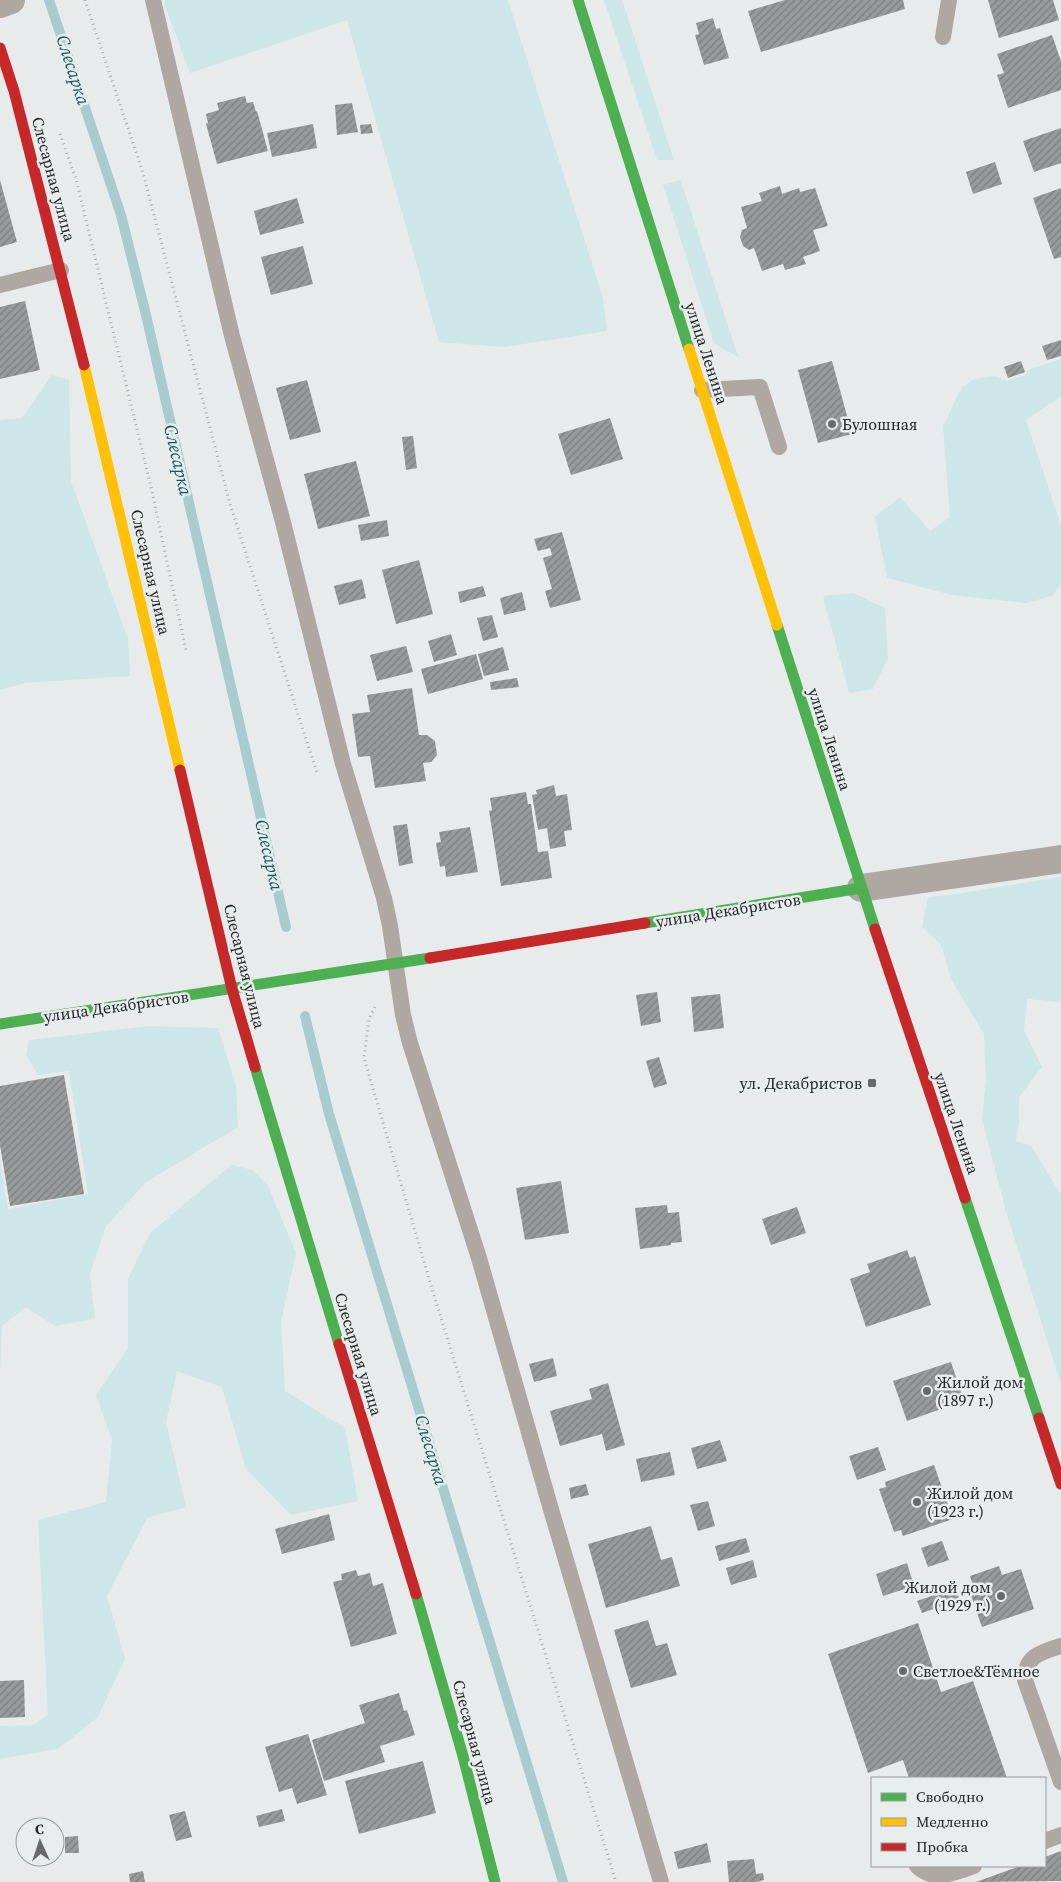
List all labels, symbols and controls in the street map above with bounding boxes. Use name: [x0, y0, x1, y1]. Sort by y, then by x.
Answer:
water label: Слесарка: [50, 32, 97, 109]
street label: Слесарная улица: [27, 114, 81, 244]
street label: улица Ленина: [680, 299, 734, 408]
place label: Булошная: [842, 413, 917, 435]
marker: Булошная: [826, 418, 838, 430]
water label: Слесарка: [158, 422, 199, 498]
street label: Слесарная улица: [126, 507, 176, 638]
street label: улица Ленина: [803, 685, 857, 794]
water label: Слесарка: [249, 817, 290, 893]
street label: улица Декабристов: [654, 888, 802, 932]
street label: Слесарная улица: [219, 901, 271, 1032]
street label: улица Декабристов: [42, 985, 190, 1027]
street label: улица Ленина: [929, 1069, 985, 1178]
place label: ул. Декабристов: [740, 1072, 862, 1094]
marker: ул. Декабристов: [866, 1077, 878, 1089]
street label: Слесарная улица: [330, 1290, 388, 1419]
place label: Жилой дом (1897 г.): [937, 1371, 1024, 1411]
marker: Жилой дом (1897 г.): [921, 1385, 933, 1397]
water label: Слесарка: [409, 1412, 454, 1489]
place label: Жилой дом (1923 г.): [927, 1482, 1014, 1522]
marker: Жилой дом (1923 г.): [911, 1496, 923, 1508]
place label: Жилой дом (1929 г.): [905, 1576, 991, 1616]
marker: Жилой дом (1929 г.): [995, 1590, 1007, 1602]
place label: Светлое&Тёмное: [913, 1660, 1040, 1682]
marker: Светлое&Тёмное: [897, 1665, 909, 1677]
street label: Слесарная улица: [448, 1677, 502, 1807]
legend: [871, 1777, 1046, 1867]
text: Свободно: [916, 1786, 984, 1807]
text: Медленно: [916, 1811, 988, 1832]
north arrow: [15, 1817, 65, 1867]
text: С: [34, 1819, 44, 1839]
text: Пробка: [916, 1836, 968, 1857]

